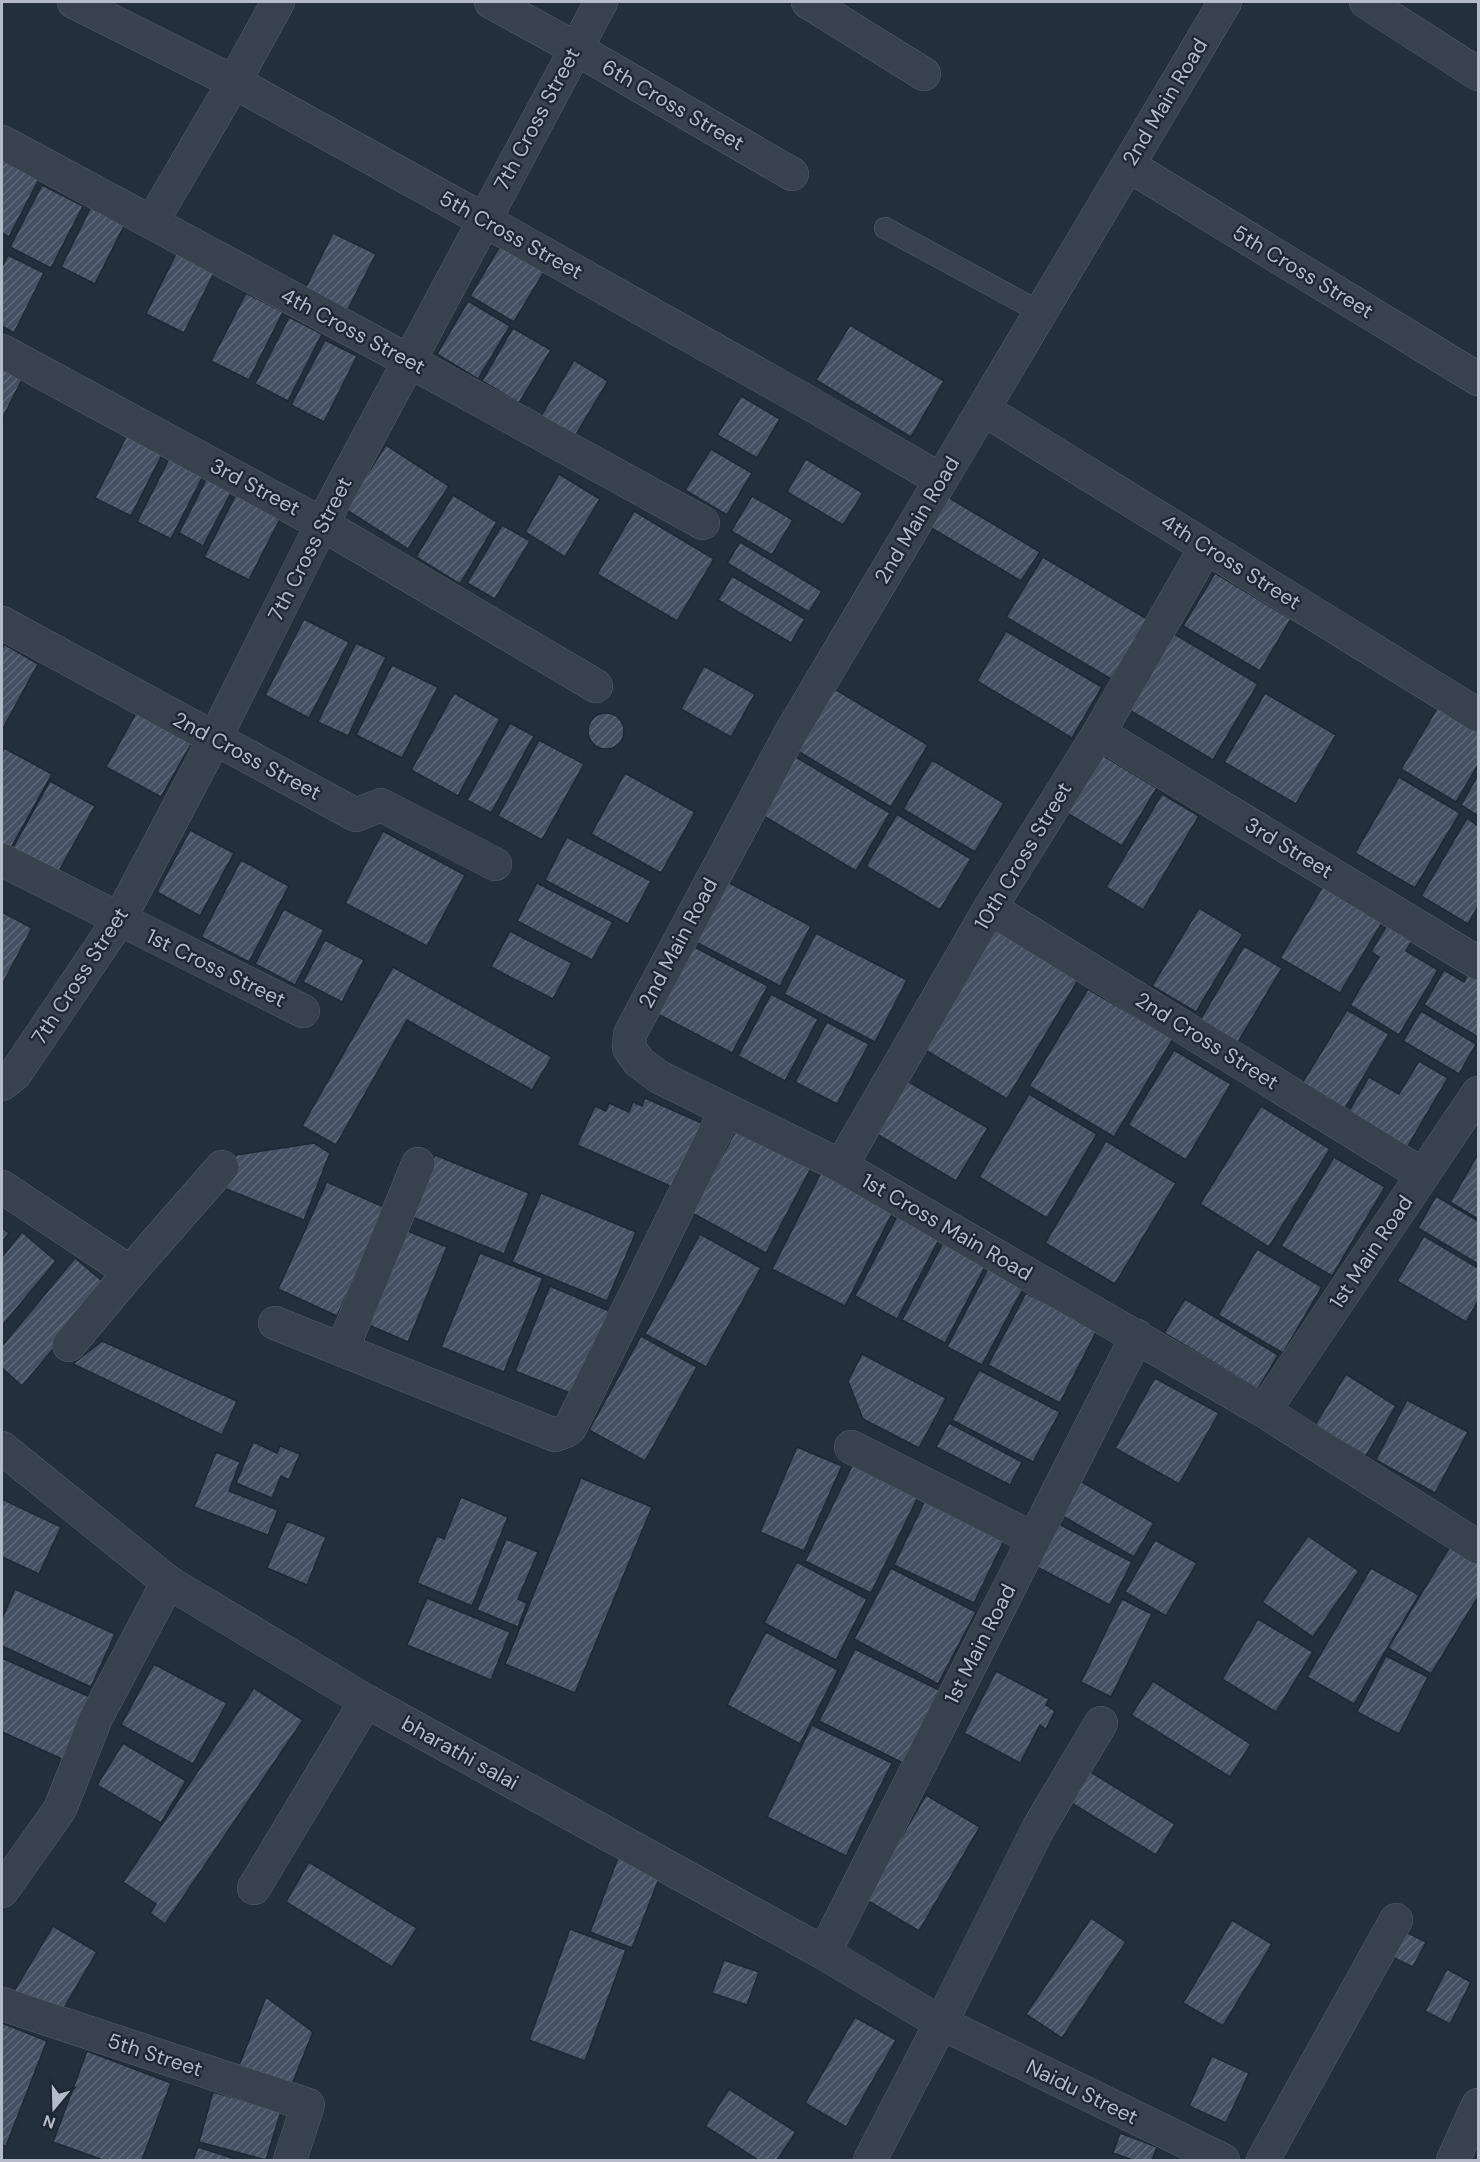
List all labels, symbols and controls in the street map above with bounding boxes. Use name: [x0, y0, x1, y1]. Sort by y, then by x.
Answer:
street label: 2nd Main Road: [1116, 33, 1214, 171]
street label: 7th Cross Street: [488, 43, 586, 195]
street label: 6th Cross Street: [597, 53, 749, 157]
street label: 5th Cross Street: [434, 184, 588, 286]
street label: 5th Cross Street: [1227, 219, 1379, 325]
street label: 4th Cross Street: [276, 281, 430, 381]
street label: 2nd Main Road: [868, 451, 966, 589]
street label: 3rd Street: [205, 452, 305, 522]
street label: 7th Cross Street: [262, 472, 358, 626]
street label: 4th Cross Street: [1156, 508, 1306, 616]
street label: 2nd Cross Street: [168, 705, 326, 807]
street label: 10th Cross Street: [968, 777, 1078, 935]
street label: 3rd Street: [1240, 811, 1338, 885]
street label: 2nd Main Road: [632, 873, 724, 1013]
street label: 7th Cross Street: [25, 902, 135, 1050]
street label: 1st Cross Street: [142, 922, 290, 1014]
street label: 2nd Cross Street: [1130, 986, 1284, 1096]
street label: 1st Cross Main Road: [857, 1167, 1037, 1287]
street label: 1st Main Road: [1323, 1190, 1419, 1314]
street label: 1st Main Road: [938, 1579, 1022, 1709]
street label: bharathi salai: [397, 1709, 523, 1797]
street label: 5th Street: [104, 2027, 206, 2083]
street label: Naidu Street: [1021, 2053, 1143, 2131]
north arrow: [24, 2078, 84, 2138]
text: N: [40, 2110, 58, 2134]

